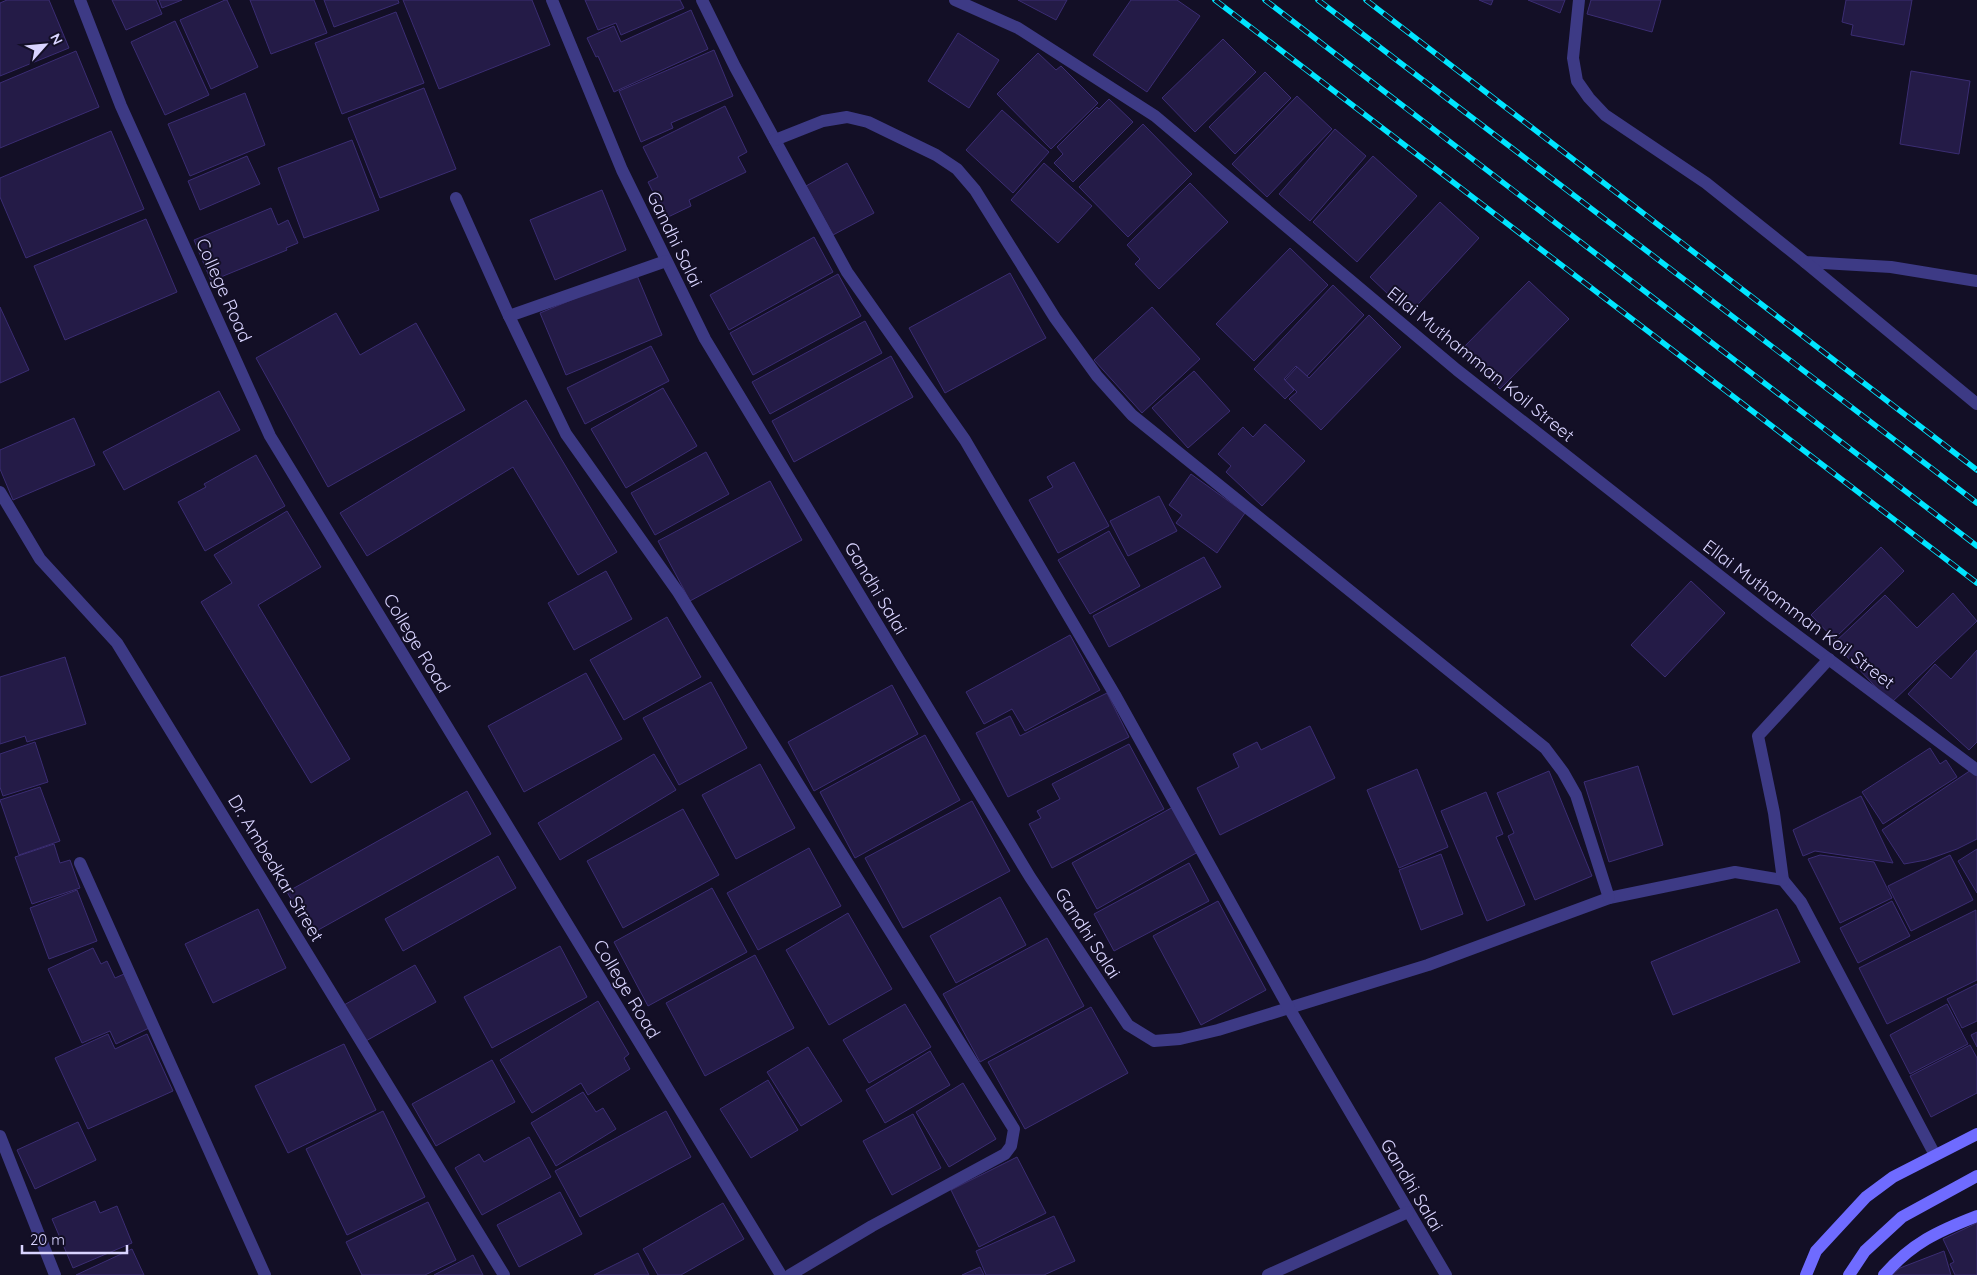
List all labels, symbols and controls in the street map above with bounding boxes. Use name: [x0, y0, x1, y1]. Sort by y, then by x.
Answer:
north arrow: [20, 20, 70, 70]
text: N: [46, 30, 67, 48]
street label: Gandhi Salai: [642, 187, 708, 291]
street label: College Road: [191, 234, 257, 346]
street label: Ellai Muthamman Koil Street: [1383, 281, 1579, 447]
street label: Ellai Muthamman Koil Street: [1699, 534, 1899, 694]
street label: Gandhi Salai: [839, 538, 913, 638]
street label: College Road: [378, 589, 456, 697]
street label: Dr. Ambedkar Street: [223, 790, 329, 946]
street label: Gandhi Salai: [1050, 883, 1126, 983]
street label: College Road: [588, 935, 666, 1043]
street label: Gandhi Salai: [1375, 1135, 1449, 1235]
scale bar: [22, 1222, 128, 1254]
text: 20 m: [30, 1230, 65, 1249]

